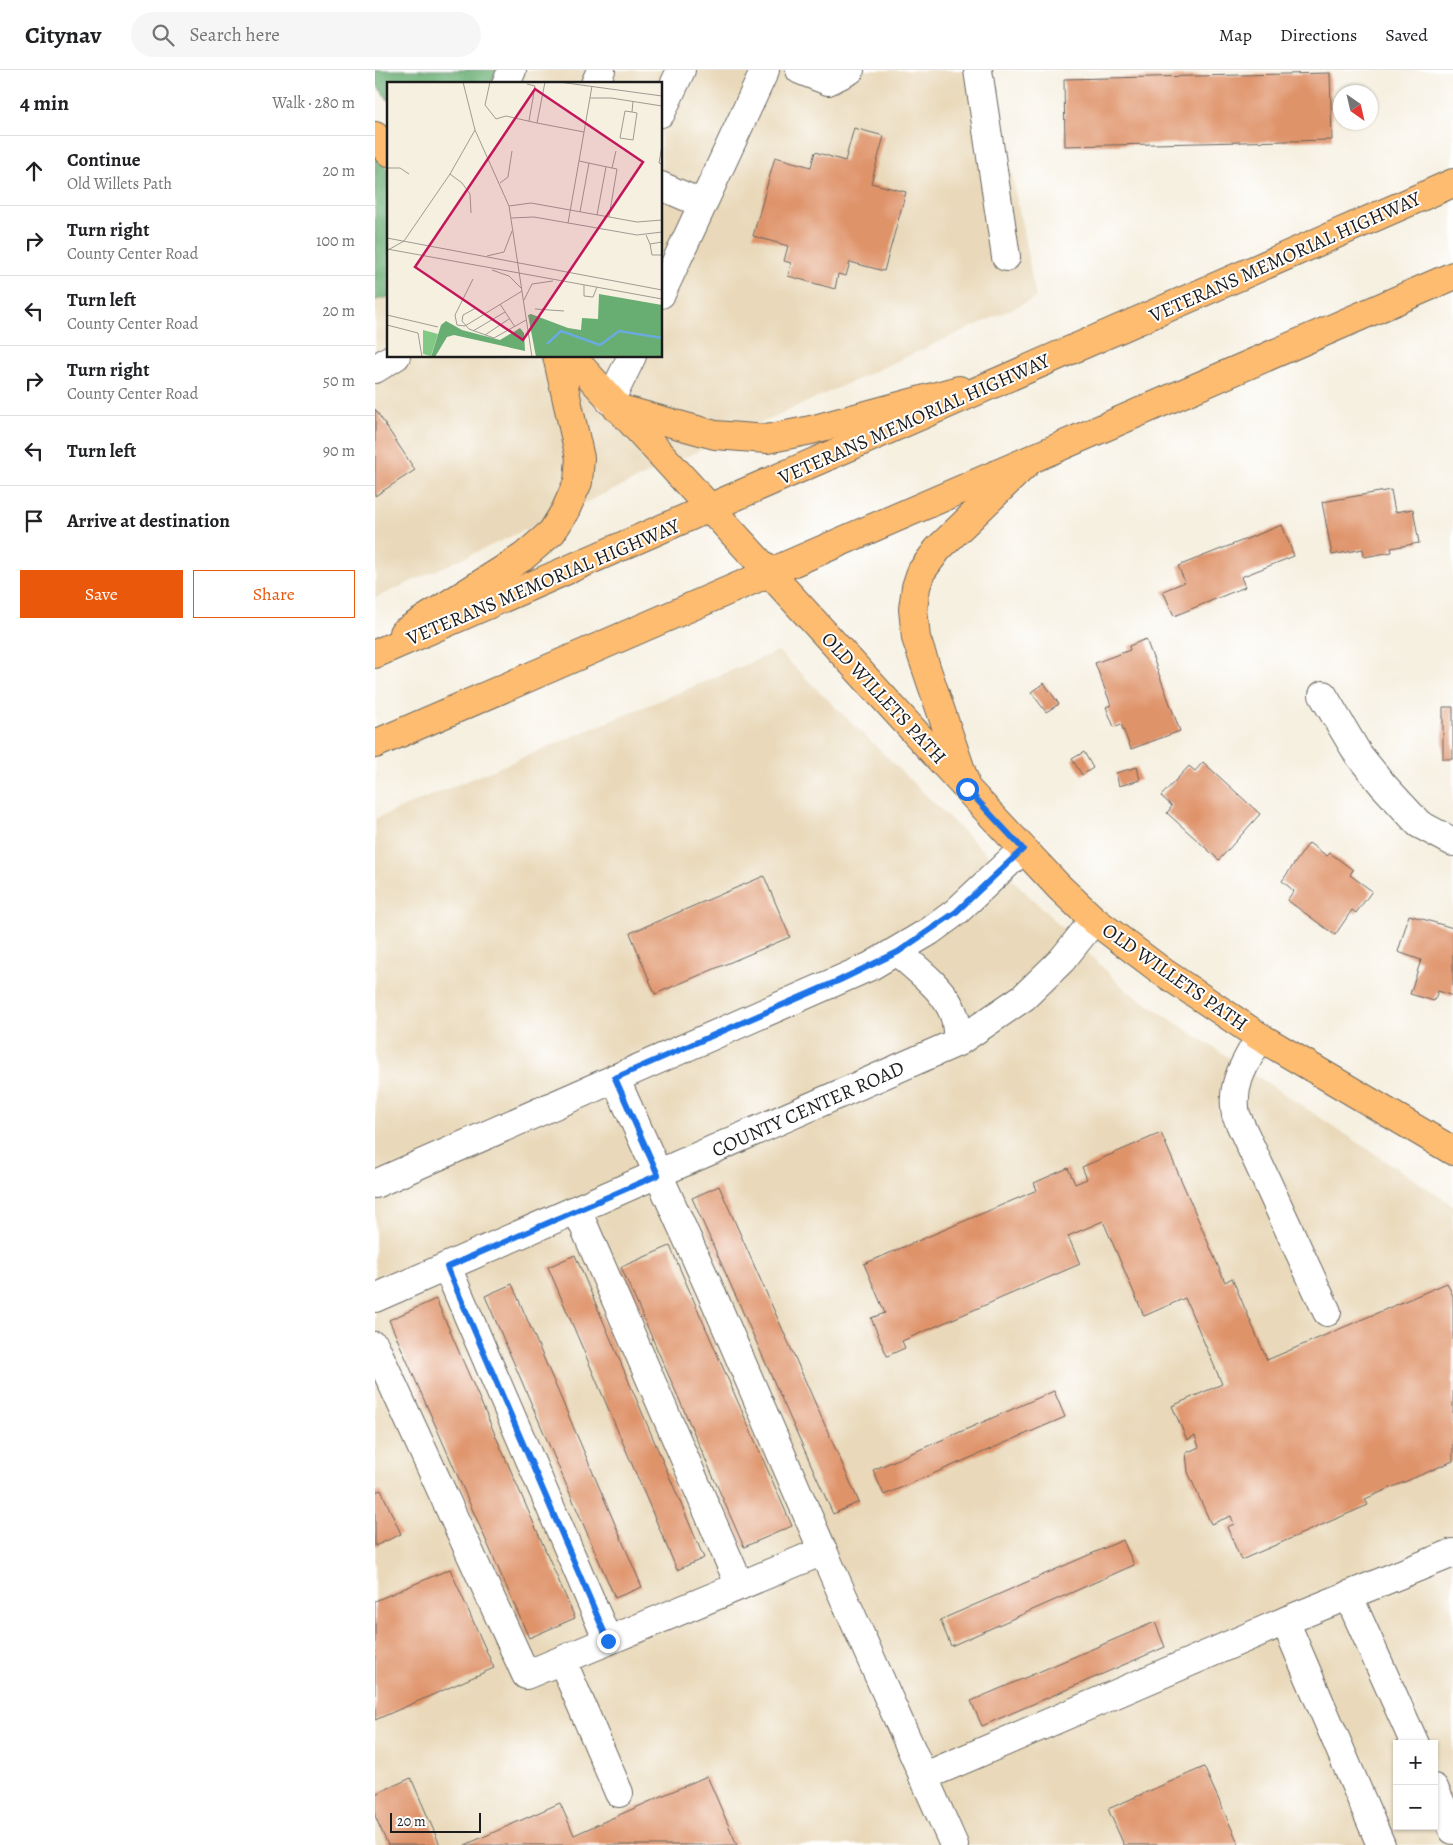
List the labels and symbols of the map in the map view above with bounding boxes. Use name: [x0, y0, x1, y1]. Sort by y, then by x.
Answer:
inset map: [387, 82, 663, 358]
north arrow: [1333, 85, 1378, 130]
street label: VETERANS MEMORIAL HIGHWAY: [1144, 184, 1426, 330]
street label: VETERANS MEMORIAL HIGHWAY: [773, 346, 1055, 492]
street label: VETERANS MEMORIAL HIGHWAY: [401, 512, 685, 652]
street label: OLD WILLETS PATH: [815, 626, 953, 770]
route start: [956, 778, 979, 801]
street label: OLD WILLETS PATH: [1097, 917, 1253, 1037]
street label: COUNTY CENTER ROAD: [708, 1054, 908, 1164]
route end: [597, 1630, 620, 1653]
scale bar: [390, 1810, 481, 1833]

